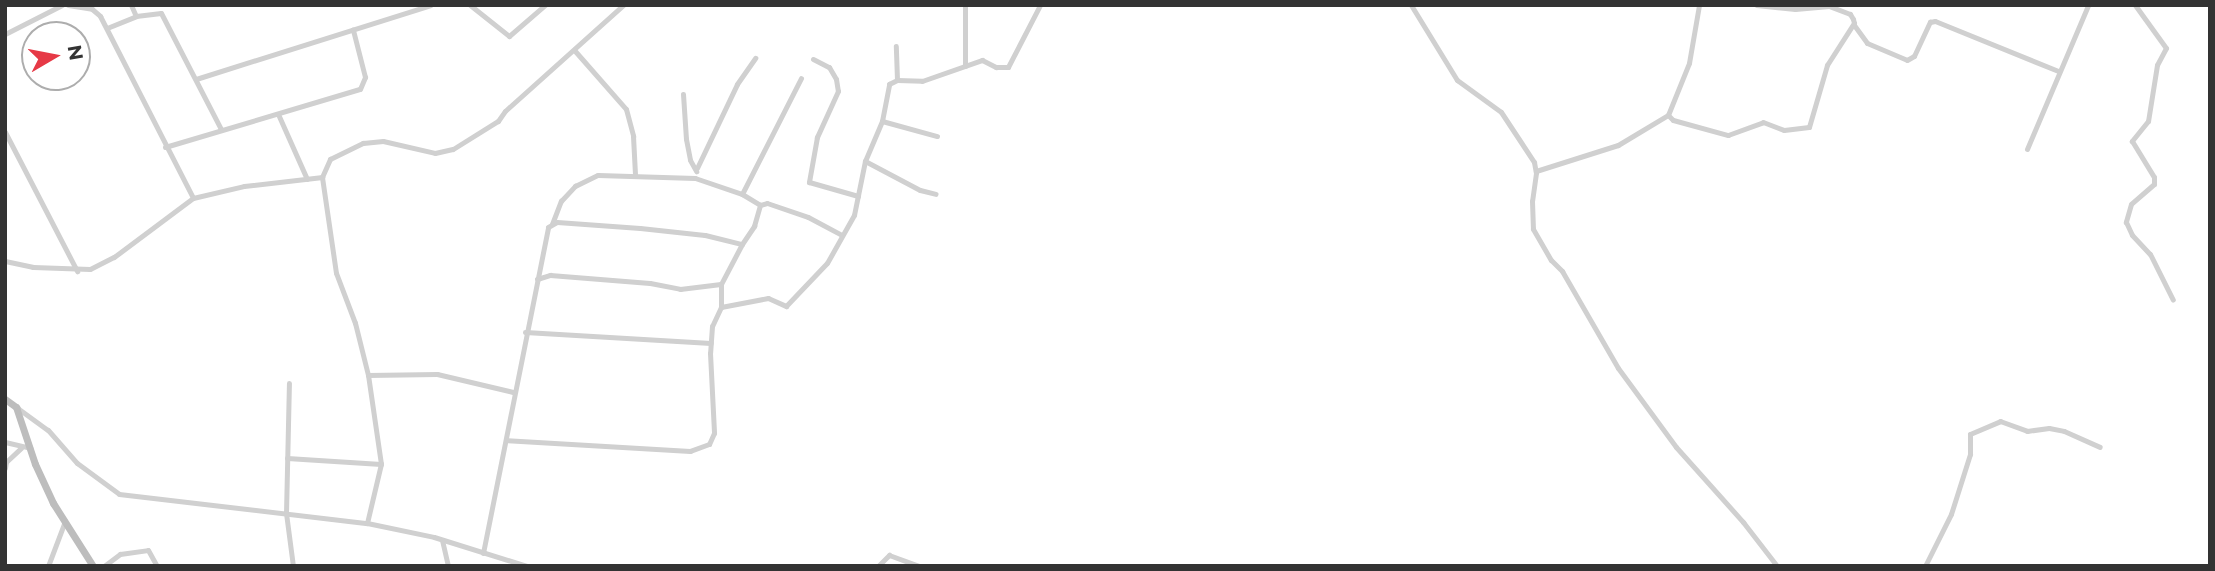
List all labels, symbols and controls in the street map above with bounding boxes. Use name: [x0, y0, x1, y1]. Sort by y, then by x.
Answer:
north arrow: [21, 21, 91, 91]
text: N: [63, 43, 88, 62]

